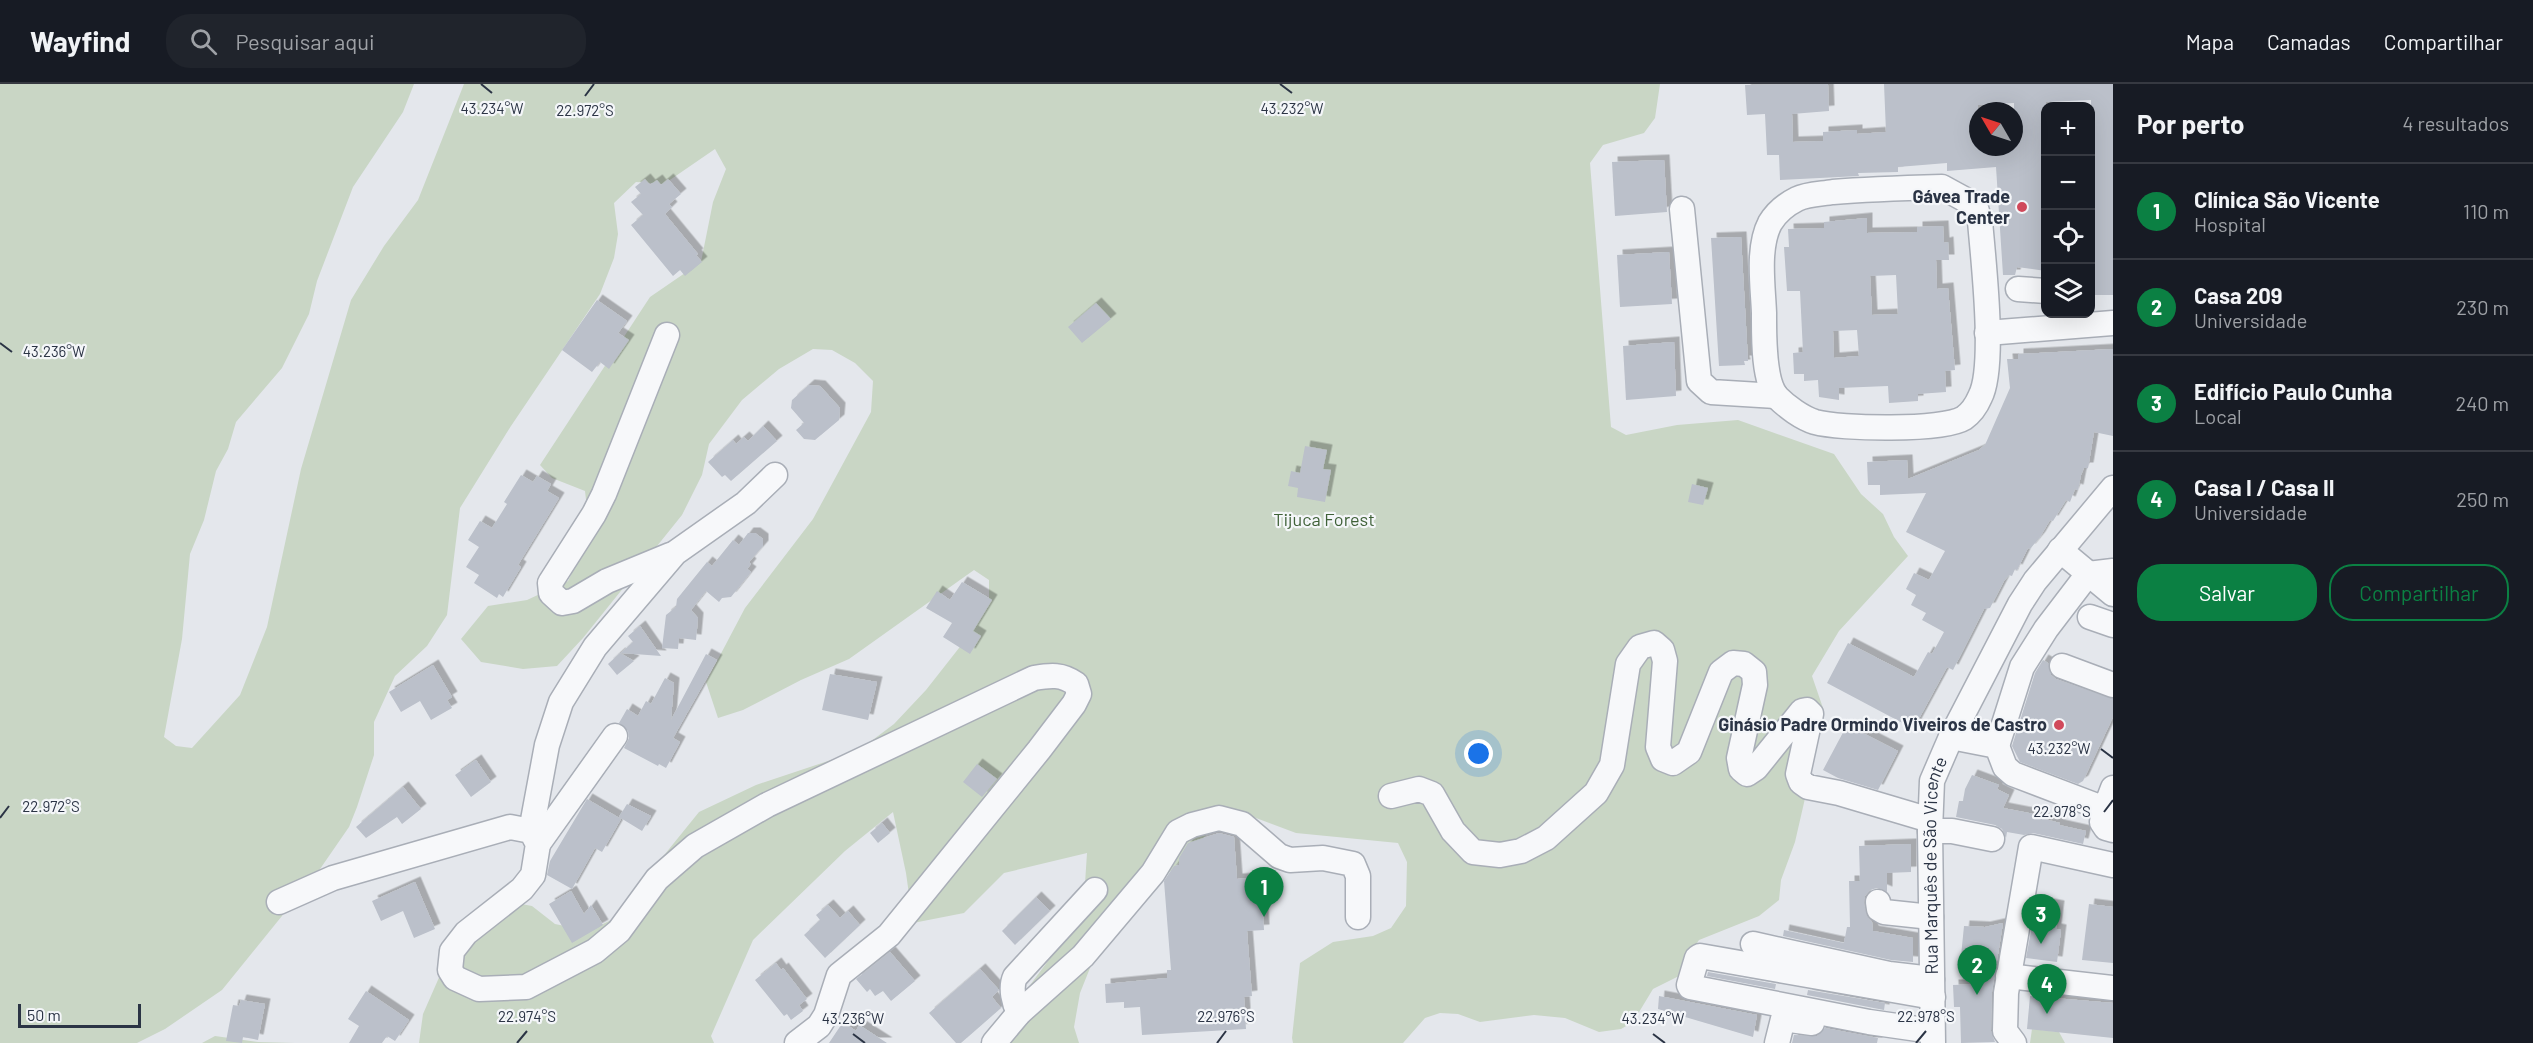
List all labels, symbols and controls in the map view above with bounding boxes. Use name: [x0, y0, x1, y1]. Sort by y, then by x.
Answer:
search box: [166, 14, 586, 68]
text: Wayfind: [30, 24, 130, 58]
icon: search: [187, 25, 220, 58]
text: Pesquisar aqui: [235, 28, 375, 54]
text: Mapa: [2186, 29, 2234, 54]
text: Camadas: [2267, 29, 2351, 54]
text: Compartilhar: [2384, 29, 2503, 54]
text: 43.234°W: [461, 99, 524, 117]
text: 43.232°W: [1261, 99, 1323, 117]
text: 22.972°S: [556, 101, 614, 119]
north arrow: [1969, 102, 2023, 156]
map controls: [2041, 102, 2095, 318]
button: +: [2041, 102, 2095, 156]
text: Por perto: [2137, 108, 2245, 139]
text: 4 resultados: [2402, 111, 2509, 135]
button: −: [2041, 156, 2095, 210]
place label: Gávea Trade Center: [1913, 185, 2010, 228]
text: Clínica São Vicente: [2194, 186, 2380, 212]
text: 1: [2153, 199, 2160, 223]
text: 110 m: [2463, 199, 2509, 223]
marker: Gávea Trade Center: [2015, 200, 2029, 214]
button: locate: [2041, 210, 2095, 264]
text: Hospital: [2194, 212, 2266, 236]
button: layers: [2041, 264, 2095, 318]
text: Casa 209: [2194, 282, 2283, 308]
text: 2: [2151, 295, 2162, 319]
text: 230 m: [2456, 295, 2509, 319]
text: Universidade: [2194, 308, 2307, 332]
text: 43.236°W: [23, 342, 85, 360]
text: Edifício Paulo Cunha: [2194, 378, 2392, 404]
text: 3: [2151, 391, 2162, 415]
text: 240 m: [2455, 391, 2509, 415]
text: Local: [2194, 404, 2241, 428]
text: Casa I / Casa II: [2194, 474, 2335, 500]
text: 4: [2150, 487, 2163, 511]
text: 250 m: [2456, 487, 2509, 511]
text: Universidade: [2194, 500, 2307, 524]
park label: Tijuca Forest: [1273, 508, 1375, 530]
button: Salvar: [2137, 564, 2317, 621]
button: Compartilhar: [2329, 564, 2509, 621]
place label: Ginásio Padre Ormindo Viveiros de Castro: [1718, 713, 2047, 735]
marker: Ginásio Padre Ormindo Viveiros de Castro: [2052, 718, 2066, 732]
your location: [1464, 739, 1493, 768]
text: 43.232°W: [2028, 739, 2090, 757]
street label: Rua Marquês de São Vicente: [1918, 753, 1951, 975]
text: 22.972°S: [22, 797, 80, 815]
text: 22.978°S: [2033, 802, 2091, 820]
pin: 1: [1244, 868, 1284, 917]
pin: 3: [2022, 894, 2060, 944]
pin: 2: [1958, 946, 1996, 995]
pin: 4: [2028, 964, 2066, 1014]
scale bar: [18, 1001, 141, 1028]
text: 50 m: [27, 1005, 61, 1024]
text: 22.974°S: [498, 1007, 556, 1025]
text: 22.976°S: [1197, 1007, 1255, 1025]
text: 22.978°S: [1897, 1007, 1955, 1025]
text: 43.236°W: [822, 1009, 884, 1027]
text: 43.234°W: [1622, 1009, 1685, 1027]

